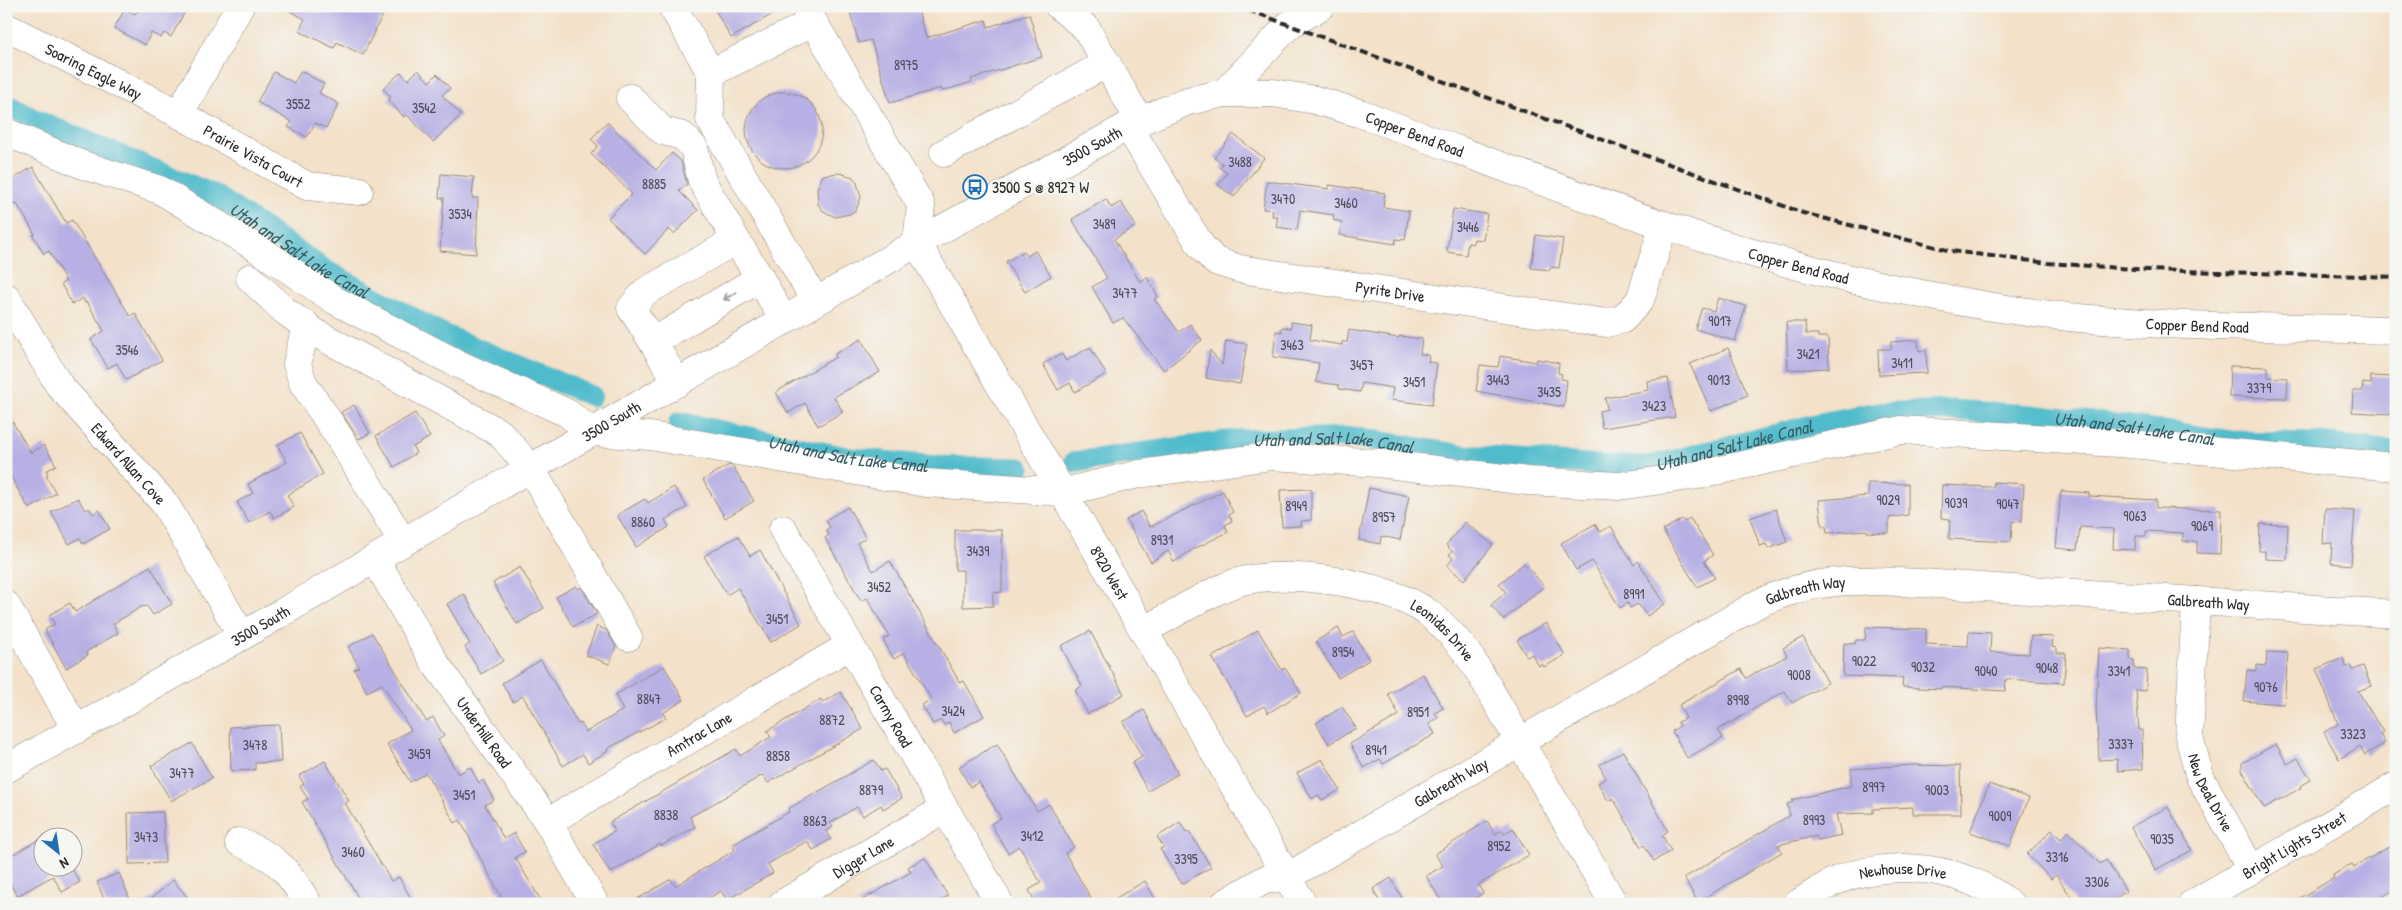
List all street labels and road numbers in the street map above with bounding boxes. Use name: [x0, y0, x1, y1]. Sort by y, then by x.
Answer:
street label: Soaring Eagle Way: [41, 37, 146, 105]
street label: Copper Bend Road: [1363, 105, 1467, 162]
street label: Prairie Vista Court: [200, 119, 308, 193]
street label: 3500 South: [1058, 121, 1126, 171]
street label: Copper Bend Road: [1746, 241, 1851, 289]
street label: Pyrite Drive: [1354, 275, 1427, 307]
street label: Copper Bend Road: [2145, 312, 2249, 338]
street label: 3500 South: [578, 395, 645, 447]
street label: Edward Allan Cove: [87, 418, 172, 510]
street label: 8920 West: [1085, 542, 1134, 604]
street label: Galbreath Way: [1762, 570, 1846, 610]
street label: Galbreath Way: [2167, 588, 2251, 615]
street label: Leonidas Drive: [1407, 593, 1480, 666]
street label: 3500 South: [227, 600, 294, 651]
street label: Carmy Road: [864, 681, 918, 751]
street label: Underhill Road: [451, 692, 517, 772]
street label: Amtrac Lane: [662, 706, 736, 761]
street label: New Deal Drive: [2183, 751, 2239, 836]
street label: Galbreath Way: [1409, 752, 1492, 812]
street label: Bright Lights Street: [2238, 806, 2351, 884]
street label: Digger Lane: [828, 830, 898, 883]
street label: Newhouse Drive: [1857, 857, 1950, 884]

